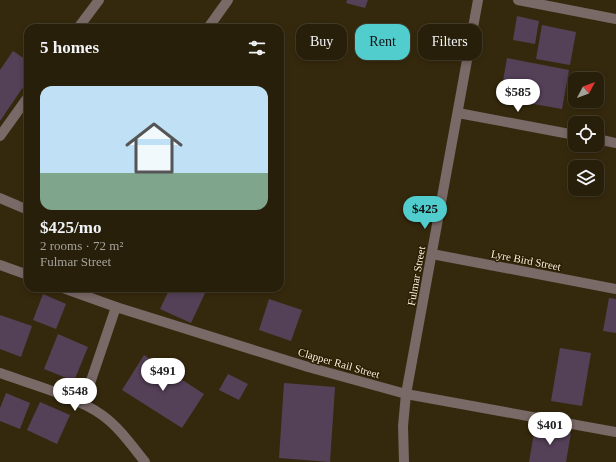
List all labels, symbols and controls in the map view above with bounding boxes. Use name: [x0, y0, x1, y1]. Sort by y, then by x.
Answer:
chip: Buy: [296, 24, 347, 60]
chip: Rent: [355, 24, 410, 60]
chip: Filters: [418, 24, 482, 60]
icon: filters: [246, 37, 268, 59]
text: 5 homes: [40, 38, 99, 57]
north arrow: [568, 72, 604, 108]
map controls: [568, 72, 604, 196]
pin: $585: [494, 79, 542, 113]
text: $585: [505, 84, 531, 99]
icon: home: [118, 112, 190, 184]
button: locate: [568, 116, 604, 152]
button: layers: [568, 160, 604, 196]
pin: $425: [401, 196, 449, 230]
text: $425: [412, 201, 438, 216]
text: $425/mo: [40, 218, 101, 237]
text: 2 rooms · 72 m²: [40, 238, 123, 253]
street label: Fulmar Street: [405, 245, 427, 307]
street label: Lyre Bird Street: [490, 247, 562, 273]
text: Fulmar Street: [40, 254, 111, 269]
street label: Clapper Rail Street: [297, 346, 381, 380]
pin: $491: [139, 358, 187, 392]
text: $491: [150, 363, 176, 378]
pin: $548: [51, 378, 99, 412]
text: $548: [62, 383, 88, 398]
pin: $401: [526, 412, 574, 446]
text: $401: [537, 417, 563, 432]

